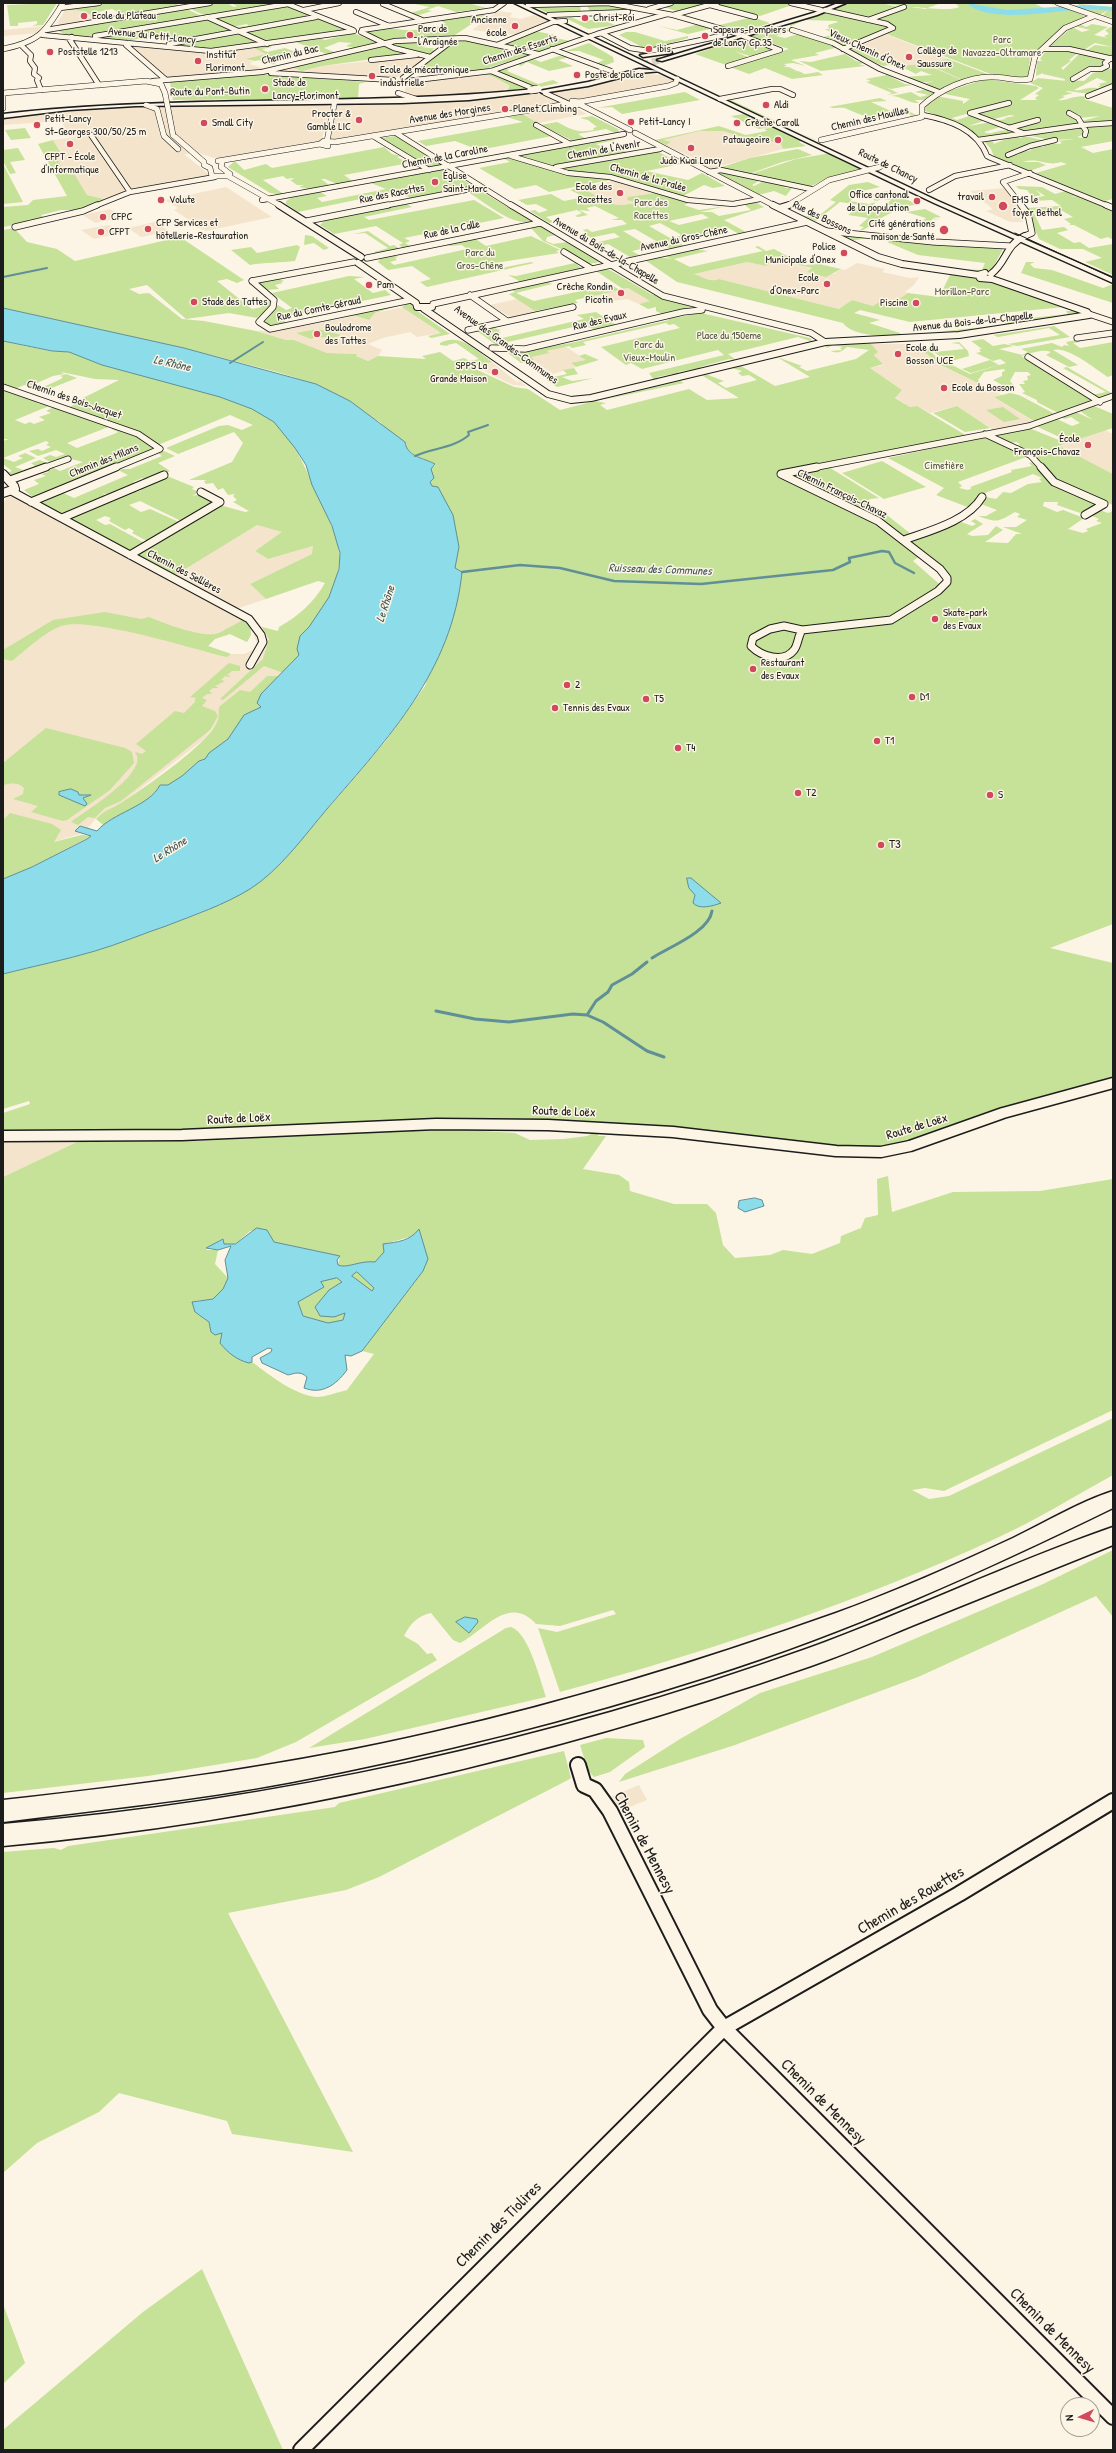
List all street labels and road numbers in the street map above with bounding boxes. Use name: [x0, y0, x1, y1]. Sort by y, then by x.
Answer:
street label: Avenue du Petit-Lancy: [108, 25, 196, 47]
street label: Vieux Chemin d'Onex: [826, 26, 908, 74]
street label: Chemin des Esserts: [481, 32, 559, 68]
street label: Chemin du Bac: [260, 42, 320, 68]
street label: Route du Pont-Butin: [170, 85, 250, 99]
street label: Avenue des Morgines: [408, 101, 492, 127]
street label: Chemin des Mouilles: [830, 104, 910, 134]
street label: Chemin de l'Avenir: [566, 137, 642, 163]
street label: Chemin de la Caroline: [401, 142, 489, 172]
street label: Route de Chancy: [856, 146, 920, 186]
street label: Chemin de la Pralée: [608, 161, 688, 195]
street label: Rue des Racettes: [358, 181, 426, 207]
street label: Rue des Bossons: [790, 198, 854, 238]
street label: Avenue du Bois-de-la-Chapelle: [551, 214, 661, 288]
street label: Rue de la Calle: [423, 218, 481, 242]
street label: Avenue du Gros-Chêne: [639, 223, 729, 255]
street label: Rue du Comte-Géraud: [276, 294, 362, 324]
street label: Avenue des Grandes-Communes: [451, 303, 561, 387]
street label: Rue des Evaux: [572, 308, 628, 334]
street label: Avenue du Bois-de-la-Chapelle: [912, 309, 1034, 335]
street label: Chemin des Bois-Jacquet: [25, 378, 123, 422]
street label: Chemin des Milans: [68, 441, 140, 481]
street label: Chemin François-Chavaz: [795, 467, 889, 521]
street label: Chemin des Sellières: [145, 547, 223, 597]
street label: Route de Loëx: [532, 1103, 596, 1121]
street label: Route de Loëx: [207, 1110, 271, 1128]
street label: Route de Loëx: [884, 1110, 950, 1144]
street label: Chemin de Mennesy: [609, 1789, 679, 1897]
street label: Chemin des Rouettes: [854, 1863, 968, 1939]
street label: Chemin de Mennesy: [776, 2055, 870, 2149]
street label: Chemin des Tiolires: [452, 2178, 546, 2272]
street label: Chemin de Mennesy: [1005, 2284, 1099, 2378]

